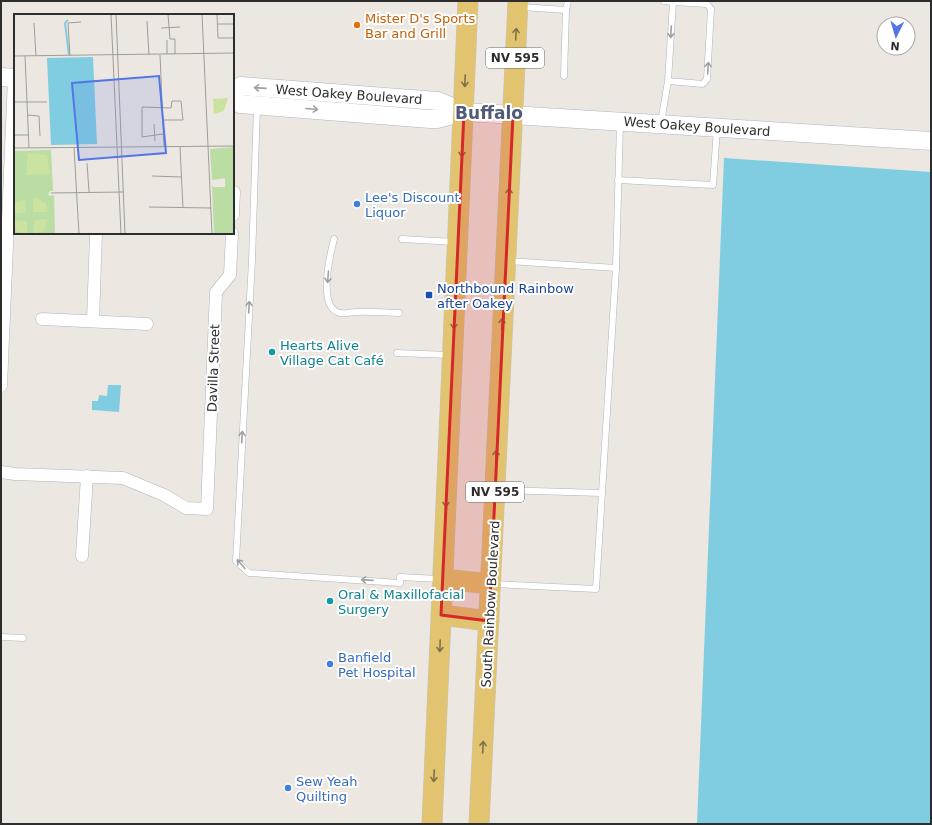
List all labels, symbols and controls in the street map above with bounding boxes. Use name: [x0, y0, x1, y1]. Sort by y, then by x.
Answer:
place label: Mister D's Sports Bar and Grill: [365, 11, 476, 41]
inset map: [14, 14, 234, 234]
north arrow: [876, 16, 916, 56]
marker: Mister D's Sports Bar and Grill: [352, 20, 362, 30]
one-way arrow: [668, 25, 675, 38]
one-way arrow: [513, 28, 520, 41]
text: N: [890, 39, 900, 52]
road number: NV 595: [486, 48, 544, 68]
one-way arrow: [704, 62, 712, 75]
one-way arrow: [461, 74, 469, 87]
street label: West Oakey Boulevard: [275, 82, 423, 107]
one-way arrow: [254, 84, 267, 91]
district label: Buffalo: [455, 103, 523, 123]
one-way arrow: [305, 106, 318, 113]
street label: West Oakey Boulevard: [623, 114, 771, 139]
one-way arrow: [458, 144, 466, 157]
one-way arrow: [505, 188, 512, 201]
place label: Lee's Discount Liquor: [365, 190, 460, 220]
marker: Lee's Discount Liquor: [352, 199, 362, 209]
one-way arrow: [324, 270, 331, 283]
place label: Northbound Rainbow after Oakey: [437, 281, 574, 311]
marker: Northbound Rainbow after Oakey: [424, 290, 434, 300]
one-way arrow: [246, 301, 253, 314]
one-way arrow: [450, 316, 457, 329]
one-way arrow: [499, 318, 506, 331]
street label: Davilla Street: [204, 324, 223, 412]
place label: Hearts Alive Village Cat Café: [280, 338, 384, 368]
marker: Hearts Alive Village Cat Café: [267, 347, 277, 357]
one-way arrow: [239, 431, 246, 444]
one-way arrow: [493, 450, 500, 463]
road number: NV 595: [466, 482, 524, 502]
one-way arrow: [442, 494, 450, 507]
street label: South Rainbow Boulevard: [479, 520, 502, 688]
one-way arrow: [237, 559, 246, 569]
one-way arrow: [361, 577, 374, 584]
place label: Oral & Maxillofacial Surgery: [338, 587, 464, 617]
marker: Oral & Maxillofacial Surgery: [325, 596, 335, 606]
one-way arrow: [436, 639, 443, 652]
place label: Banfield Pet Hospital: [338, 650, 416, 680]
marker: Banfield Pet Hospital: [325, 659, 335, 669]
one-way arrow: [479, 741, 487, 754]
one-way arrow: [430, 769, 438, 782]
place label: Sew Yeah Quilting: [296, 774, 357, 804]
marker: Sew Yeah Quilting: [283, 783, 293, 793]

